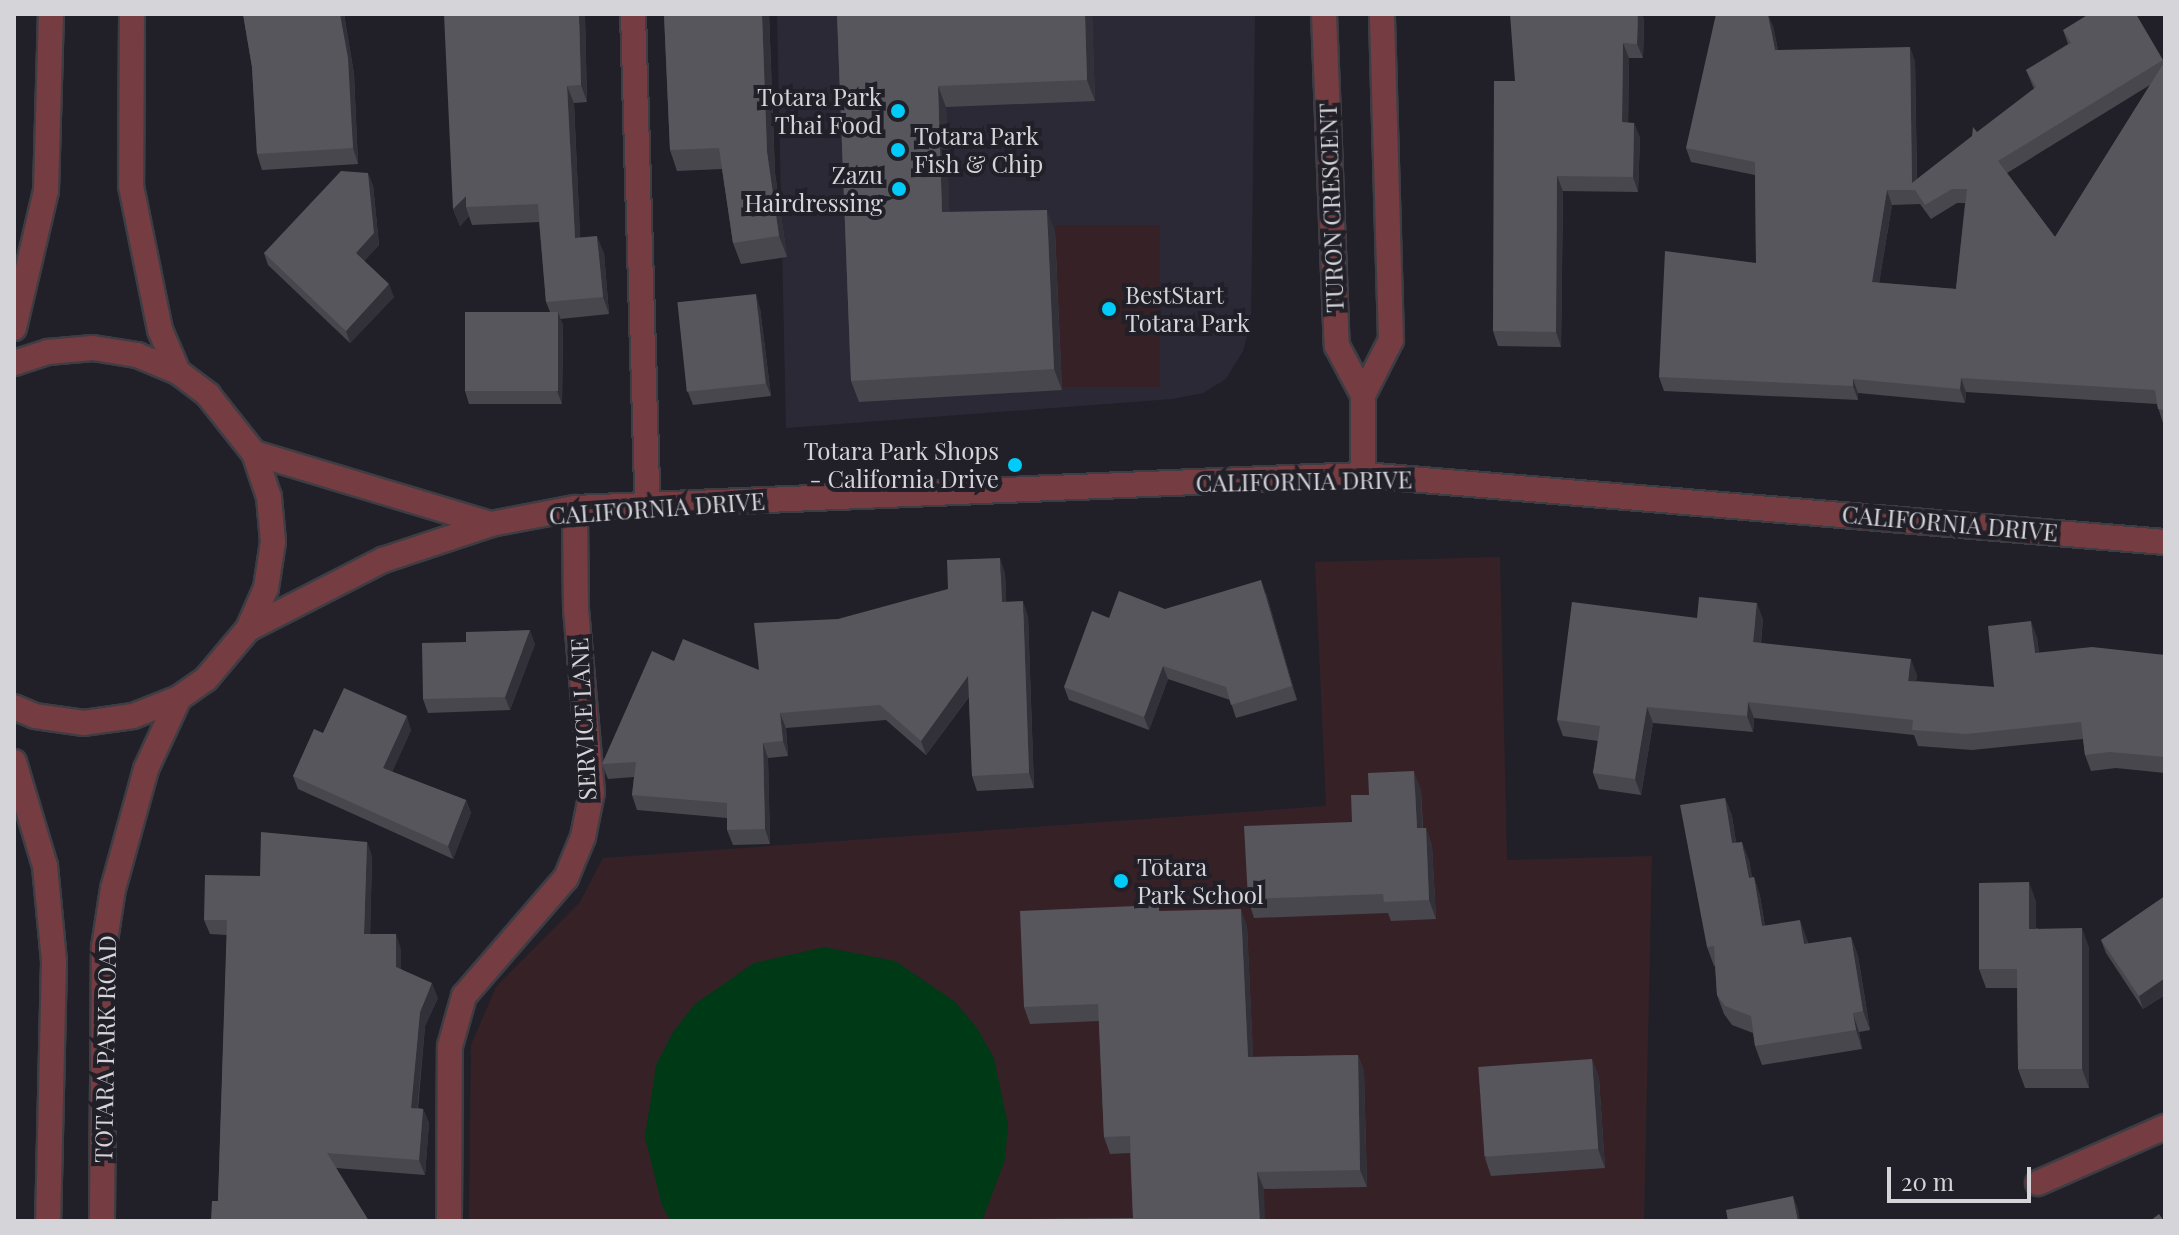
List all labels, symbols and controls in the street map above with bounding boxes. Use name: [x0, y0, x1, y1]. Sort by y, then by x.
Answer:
place label: Totara Park Thai Food: [757, 83, 882, 139]
marker: Totara Park Thai Food: [889, 102, 907, 120]
street label: TURON CRESCENT: [1313, 103, 1349, 313]
place label: Totara Park Fish & Chip: [914, 122, 1043, 178]
marker: Totara Park Fish & Chip: [889, 141, 907, 159]
place label: Zazu Hairdressing: [744, 161, 883, 217]
marker: Zazu Hairdressing: [890, 180, 908, 198]
place label: BestStart Totara Park: [1125, 281, 1250, 337]
marker: BestStart Totara Park: [1100, 300, 1118, 318]
place label: Totara Park Shops - California Drive: [803, 437, 999, 493]
marker: Totara Park Shops - California Drive: [1006, 456, 1024, 474]
street label: CALIFORNIA DRIVE: [1195, 465, 1413, 497]
street label: CALIFORNIA DRIVE: [548, 486, 766, 530]
street label: CALIFORNIA DRIVE: [1841, 499, 2059, 547]
street label: SERVICE LANE: [564, 637, 602, 801]
place label: Tōtara Park School: [1137, 853, 1264, 909]
marker: Tōtara Park School: [1112, 872, 1130, 890]
street label: TOTARA PARK ROAD: [89, 935, 121, 1163]
scale bar: [1891, 1151, 2035, 1201]
text: 20 m: [1901, 1165, 1954, 1197]

